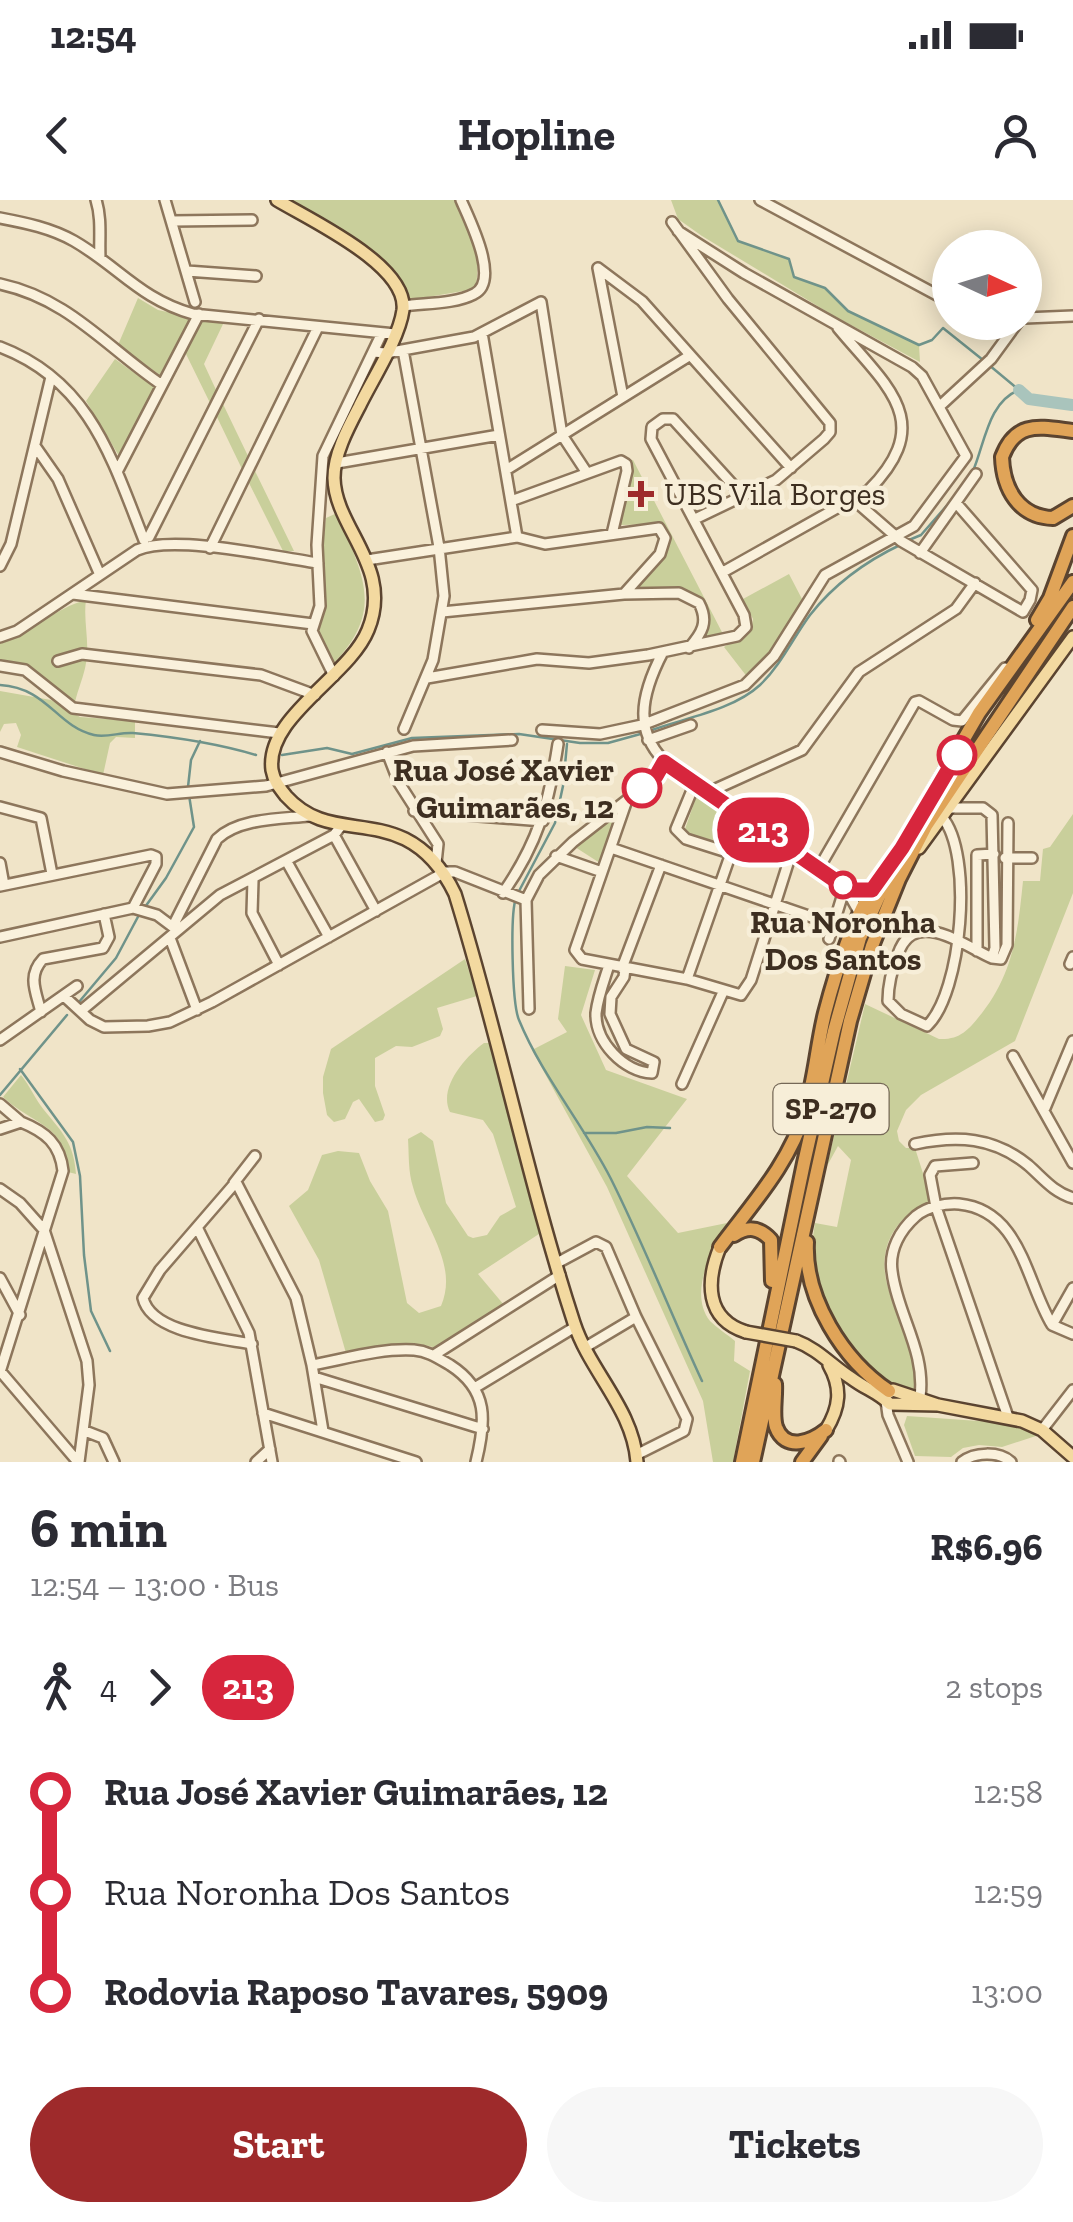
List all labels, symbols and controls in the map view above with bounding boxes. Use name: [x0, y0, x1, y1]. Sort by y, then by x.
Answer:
text: 12:54: [50, 12, 137, 58]
icon: back: [30, 108, 85, 163]
text: Hopline: [458, 108, 615, 162]
icon: person: [988, 108, 1043, 163]
north arrow: [932, 230, 1042, 340]
map controls: [932, 230, 1042, 340]
place label: UBS Vila Borges: [664, 475, 886, 513]
marker: UBS Vila Borges: [628, 481, 654, 507]
unlabelled marker: [938, 736, 976, 774]
place label: Rua José Xavier Guimarães, 12: [393, 751, 614, 826]
marker: Rua José Xavier Guimarães, 12: [623, 769, 661, 807]
line badge: 213: [706, 798, 820, 862]
text: 213: [737, 809, 789, 851]
marker: Rua Noronha Dos Santos: [830, 872, 856, 898]
place label: Rua Noronha Dos Santos: [750, 903, 936, 978]
road number: SP-270: [774, 1084, 888, 1134]
text: 6 min: [30, 1495, 167, 1561]
text: R$6.96: [930, 1524, 1043, 1570]
text: 12:54 – 13:00 · Bus: [30, 1566, 279, 1604]
icon: walk: [30, 1660, 85, 1715]
icon: forward: [132, 1660, 187, 1715]
text: 213: [222, 1666, 274, 1708]
text: 4: [100, 1668, 117, 1706]
text: 2 stops: [945, 1668, 1043, 1706]
text: Rua José Xavier Guimarães, 12: [104, 1769, 608, 1815]
text: 12:58: [973, 1773, 1043, 1811]
text: Rua Noronha Dos Santos: [104, 1869, 510, 1915]
text: 12:59: [974, 1873, 1043, 1911]
text: Rodovia Raposo Tavares, 5909: [104, 1969, 608, 2015]
text: 13:00: [971, 1973, 1043, 2011]
button: Start: [30, 2087, 527, 2202]
button: Tickets: [547, 2087, 1043, 2202]

